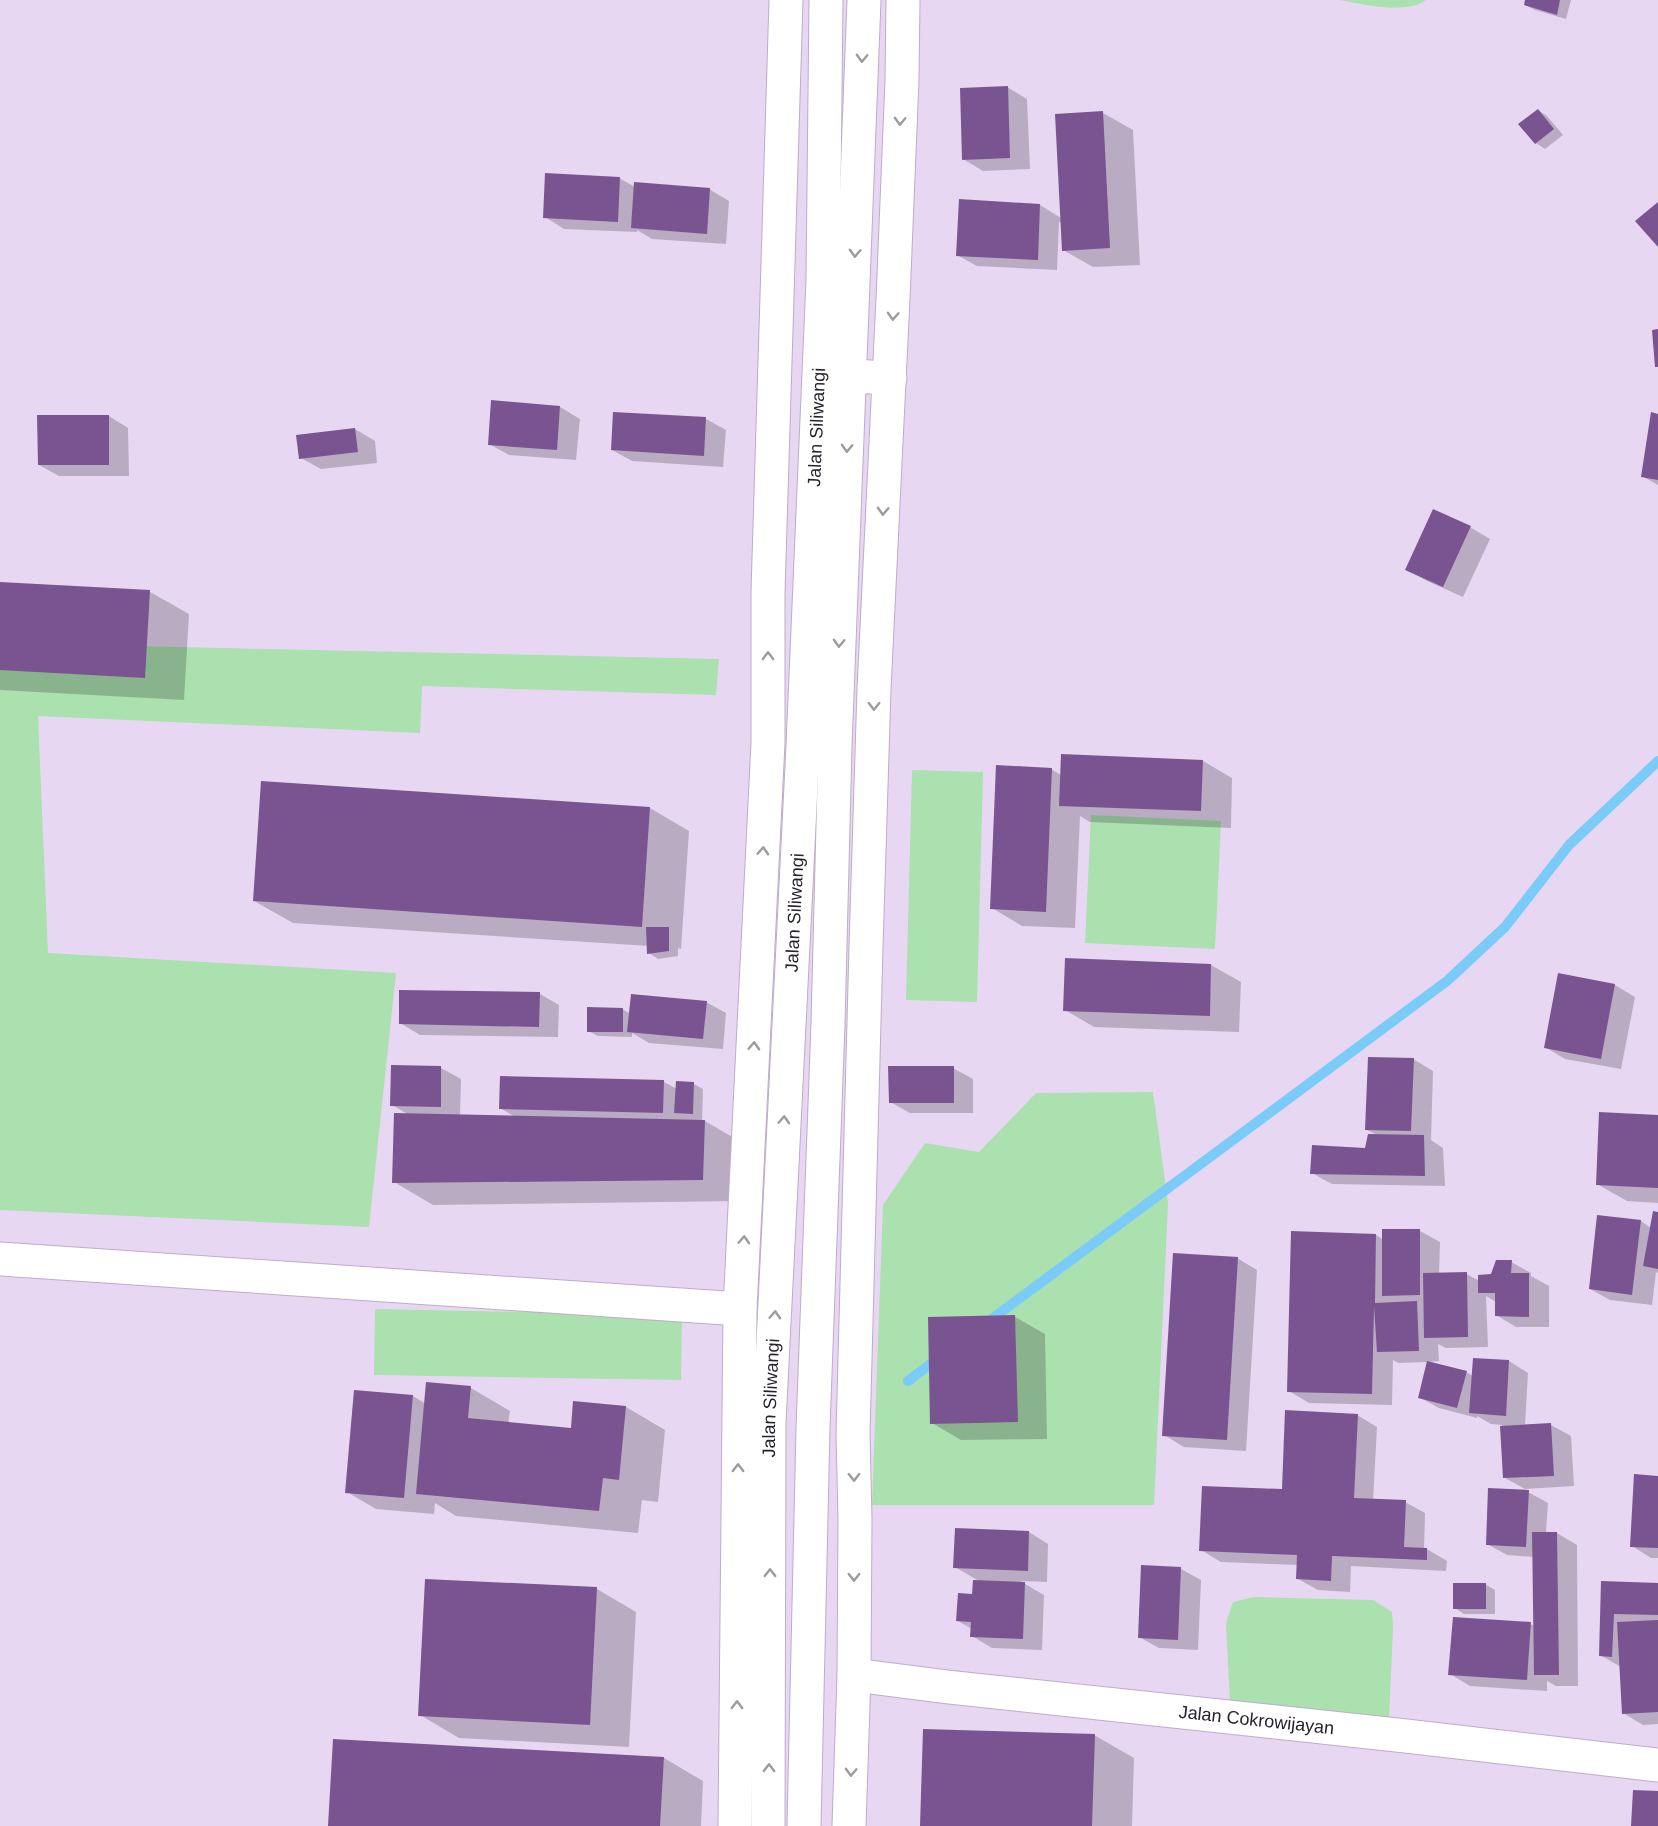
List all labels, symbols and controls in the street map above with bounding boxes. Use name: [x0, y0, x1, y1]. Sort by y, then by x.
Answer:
one-way arrow: [856, 54, 869, 63]
one-way arrow: [894, 117, 907, 126]
one-way arrow: [848, 249, 861, 258]
one-way arrow: [886, 312, 899, 321]
street label: Jalan Siliwangi: [804, 367, 829, 487]
one-way arrow: [841, 444, 853, 453]
one-way arrow: [877, 507, 890, 516]
one-way arrow: [833, 639, 846, 648]
one-way arrow: [762, 652, 774, 661]
one-way arrow: [868, 701, 880, 710]
one-way arrow: [757, 846, 770, 855]
street label: Jalan Siliwangi: [782, 853, 808, 973]
one-way arrow: [747, 1041, 760, 1050]
one-way arrow: [777, 1115, 790, 1124]
one-way arrow: [737, 1236, 750, 1245]
one-way arrow: [768, 1310, 781, 1319]
street label: Jalan Siliwangi: [759, 1338, 783, 1458]
one-way arrow: [732, 1463, 744, 1472]
one-way arrow: [847, 1472, 860, 1481]
one-way arrow: [764, 1568, 776, 1577]
one-way arrow: [848, 1573, 860, 1582]
one-way arrow: [730, 1700, 743, 1709]
street label: Jalan Cokrowijayan: [1178, 1702, 1335, 1738]
one-way arrow: [763, 1763, 775, 1772]
one-way arrow: [845, 1768, 857, 1777]

